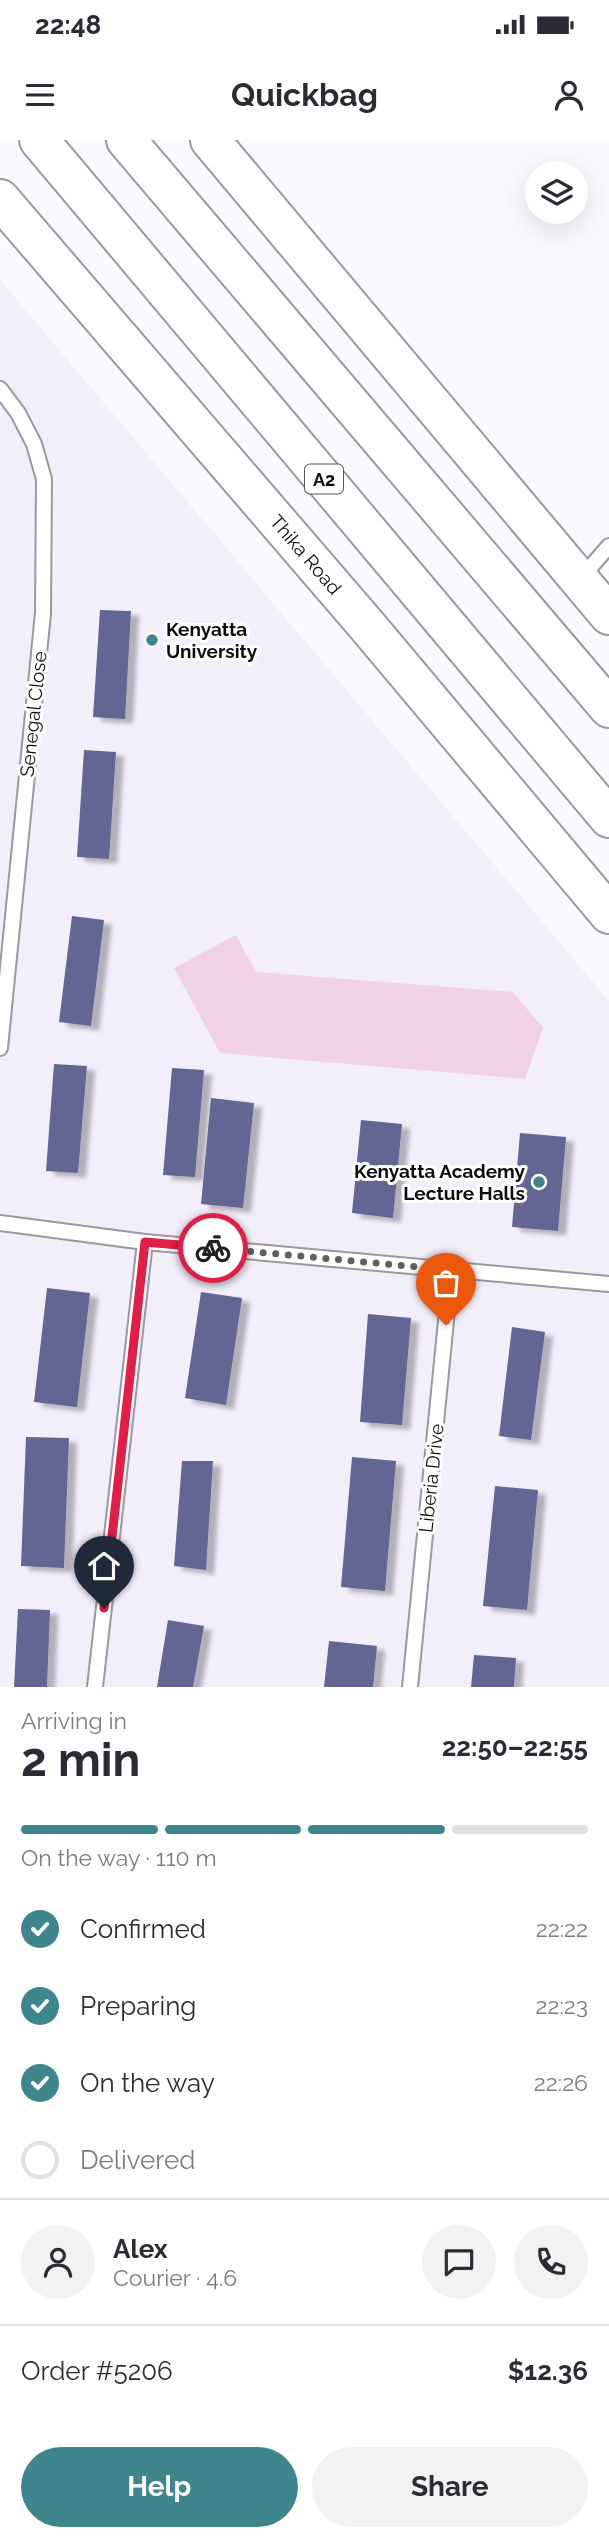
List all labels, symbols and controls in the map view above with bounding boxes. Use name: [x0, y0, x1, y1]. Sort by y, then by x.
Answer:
text: 22:48: [35, 10, 101, 40]
icon: menu: [21, 76, 59, 114]
text: Quickbag: [231, 76, 378, 113]
icon: person: [550, 76, 588, 114]
map controls: [525, 161, 588, 224]
button: layers: [525, 161, 588, 224]
road number: A2: [305, 464, 343, 494]
street label: Thika Road: [266, 510, 346, 599]
place label: Kenyatta University: [166, 618, 258, 662]
marker: Kenyatta University: [144, 632, 160, 648]
street label: Senegal Close: [15, 650, 51, 778]
place label: Kenyatta Academy Lecture Halls: [354, 1160, 526, 1204]
marker: Kenyatta Academy Lecture Halls: [531, 1174, 547, 1190]
courier: [178, 1213, 248, 1283]
icon: bike: [194, 1229, 232, 1267]
pin: [416, 1253, 476, 1325]
icon: bag: [427, 1264, 465, 1302]
street label: Liberia Drive: [414, 1422, 448, 1534]
pin: [74, 1536, 134, 1608]
icon: home: [85, 1547, 123, 1585]
text: Arriving in: [21, 1707, 127, 1734]
text: 22:50–22:55: [442, 1732, 588, 1762]
text: 2 min: [21, 1733, 140, 1787]
text: On the way · 110 m: [21, 1844, 217, 1871]
icon: check: [21, 1910, 59, 1948]
text: Confirmed: [80, 1914, 206, 1944]
text: 22:22: [536, 1915, 588, 1942]
icon: check: [21, 1987, 59, 2025]
text: Preparing: [80, 1991, 196, 2021]
text: 22:23: [535, 1992, 588, 2019]
icon: check: [21, 2064, 59, 2102]
text: On the way: [80, 2068, 215, 2098]
text: 22:26: [534, 2069, 588, 2096]
text: Delivered: [80, 2145, 195, 2175]
button: person: [21, 2225, 95, 2299]
button: chat: [422, 2225, 496, 2299]
button: phone: [514, 2225, 588, 2299]
text: Alex: [113, 2234, 168, 2264]
text: Courier · 4.6: [113, 2264, 237, 2291]
text: Order #5206: [21, 2356, 173, 2386]
text: $12.36: [508, 2356, 588, 2386]
button: Help: [21, 2447, 298, 2527]
button: Share: [312, 2447, 588, 2527]

